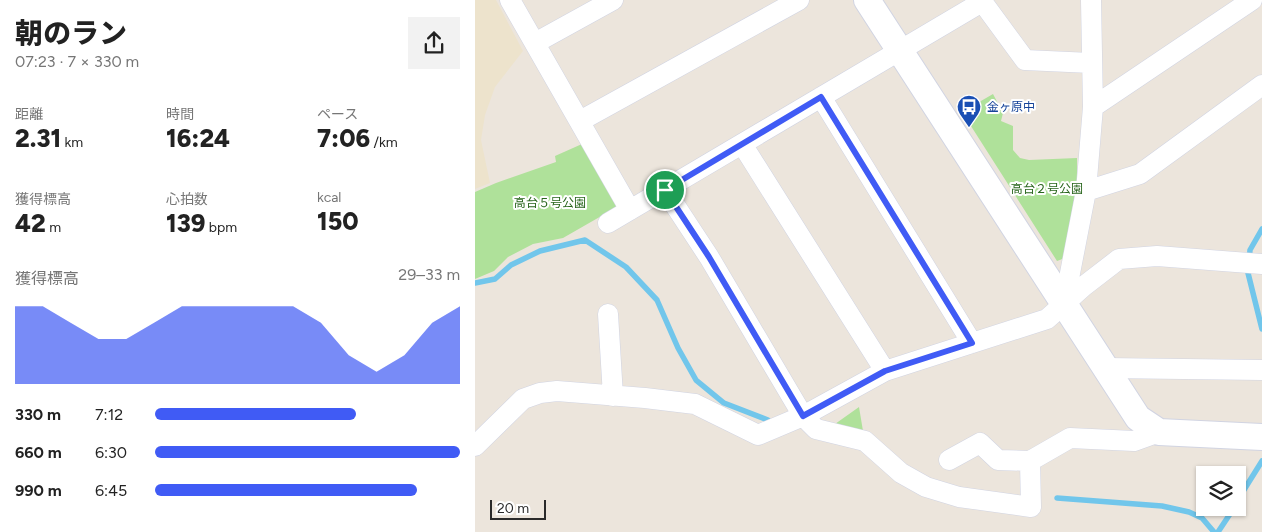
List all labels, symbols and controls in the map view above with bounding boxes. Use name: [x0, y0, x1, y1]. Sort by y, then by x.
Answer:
text: 朝のラン: [15, 16, 127, 50]
button: share: [408, 17, 460, 69]
text: 07:23 · 7 × 330 m: [15, 52, 139, 71]
bus stop icon: 金ヶ原中: [956, 94, 982, 128]
place label: 金ヶ原中: [987, 100, 1035, 114]
text: 距離: [15, 106, 43, 123]
text: 時間: [166, 106, 194, 123]
text: ペース: [317, 106, 358, 123]
text: 2.31: [15, 123, 61, 153]
text: 16:24: [166, 123, 230, 153]
text: 7:06: [317, 123, 370, 153]
text: km: [61, 134, 83, 151]
text: /km: [370, 134, 398, 151]
pin: [644, 169, 686, 211]
icon: arrive: [651, 176, 679, 204]
park label: 高台２号公園: [1011, 182, 1083, 196]
text: kcal: [317, 189, 341, 206]
text: 獲得標高: [15, 191, 71, 208]
text: 心拍数: [166, 191, 208, 208]
park label: 高台５号公園: [514, 196, 586, 210]
text: 150: [317, 206, 359, 236]
text: 42: [15, 208, 46, 238]
text: 139: [166, 208, 205, 238]
text: m: [46, 219, 61, 236]
text: bpm: [205, 219, 237, 236]
text: 29–33 m: [398, 265, 460, 284]
text: 獲得標高: [15, 269, 79, 288]
text: 330 m: [15, 405, 61, 424]
text: 7:12: [95, 405, 123, 424]
text: 660 m: [15, 443, 62, 462]
text: 6:30: [95, 443, 127, 462]
map controls: [1196, 466, 1246, 516]
button: layers: [1196, 466, 1246, 516]
text: 990 m: [15, 481, 62, 500]
text: 6:45: [95, 481, 127, 500]
scale bar: [490, 497, 546, 520]
text: 20 m: [497, 500, 529, 517]

